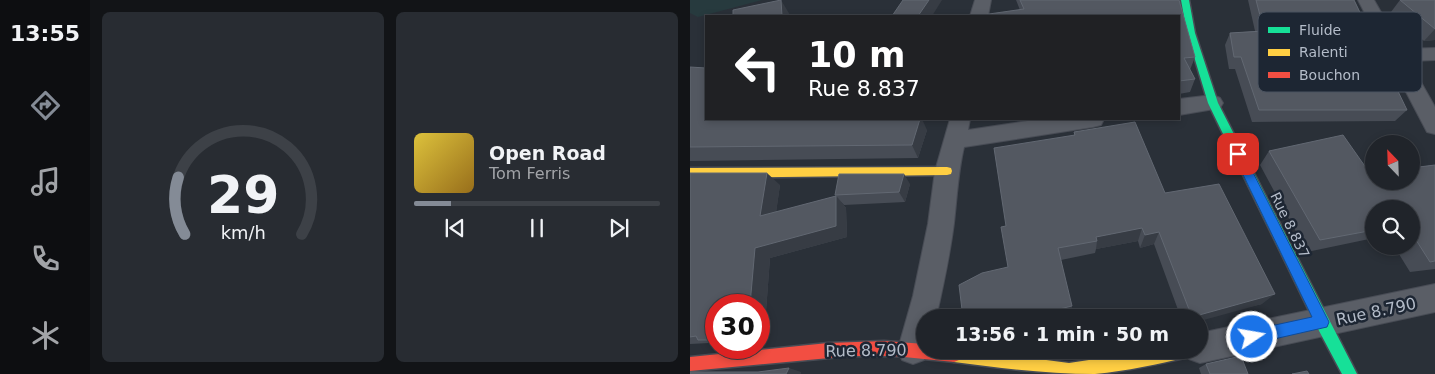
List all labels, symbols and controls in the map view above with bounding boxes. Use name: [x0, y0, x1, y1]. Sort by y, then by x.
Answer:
legend: [1258, 12, 1422, 92]
text: 13:55: [10, 21, 80, 46]
text: Fluide: [1299, 22, 1341, 38]
icon: left: [725, 35, 790, 100]
text: 10 m: [808, 35, 905, 75]
text: Ralenti: [1299, 44, 1348, 60]
text: Bouchon: [1299, 67, 1360, 83]
text: Rue 8.837: [808, 76, 920, 101]
icon: directions: [28, 88, 63, 123]
pin: [1217, 133, 1259, 175]
north arrow: [1365, 135, 1420, 190]
map controls: [1365, 135, 1420, 255]
icon: arrive: [1224, 140, 1252, 168]
text: Open Road: [489, 142, 606, 164]
icon: music: [28, 164, 63, 199]
text: Tom Ferris: [489, 164, 570, 183]
text: 29: [207, 165, 279, 225]
street label: Rue 8.837: [1267, 190, 1313, 260]
button: search: [1365, 200, 1420, 255]
icon: previous: [441, 214, 469, 242]
icon: pause: [523, 214, 551, 242]
icon: next: [605, 214, 633, 242]
text: km/h: [220, 222, 266, 243]
icon: phone: [28, 241, 63, 276]
speed limit sign: 30: [705, 294, 770, 359]
street label: Rue 8.790: [1334, 294, 1418, 329]
position arrow: [1225, 310, 1277, 362]
icon: climate: [28, 318, 63, 353]
text: 13:56 · 1 min · 50 m: [955, 323, 1169, 345]
street label: Rue 8.790: [825, 340, 907, 361]

